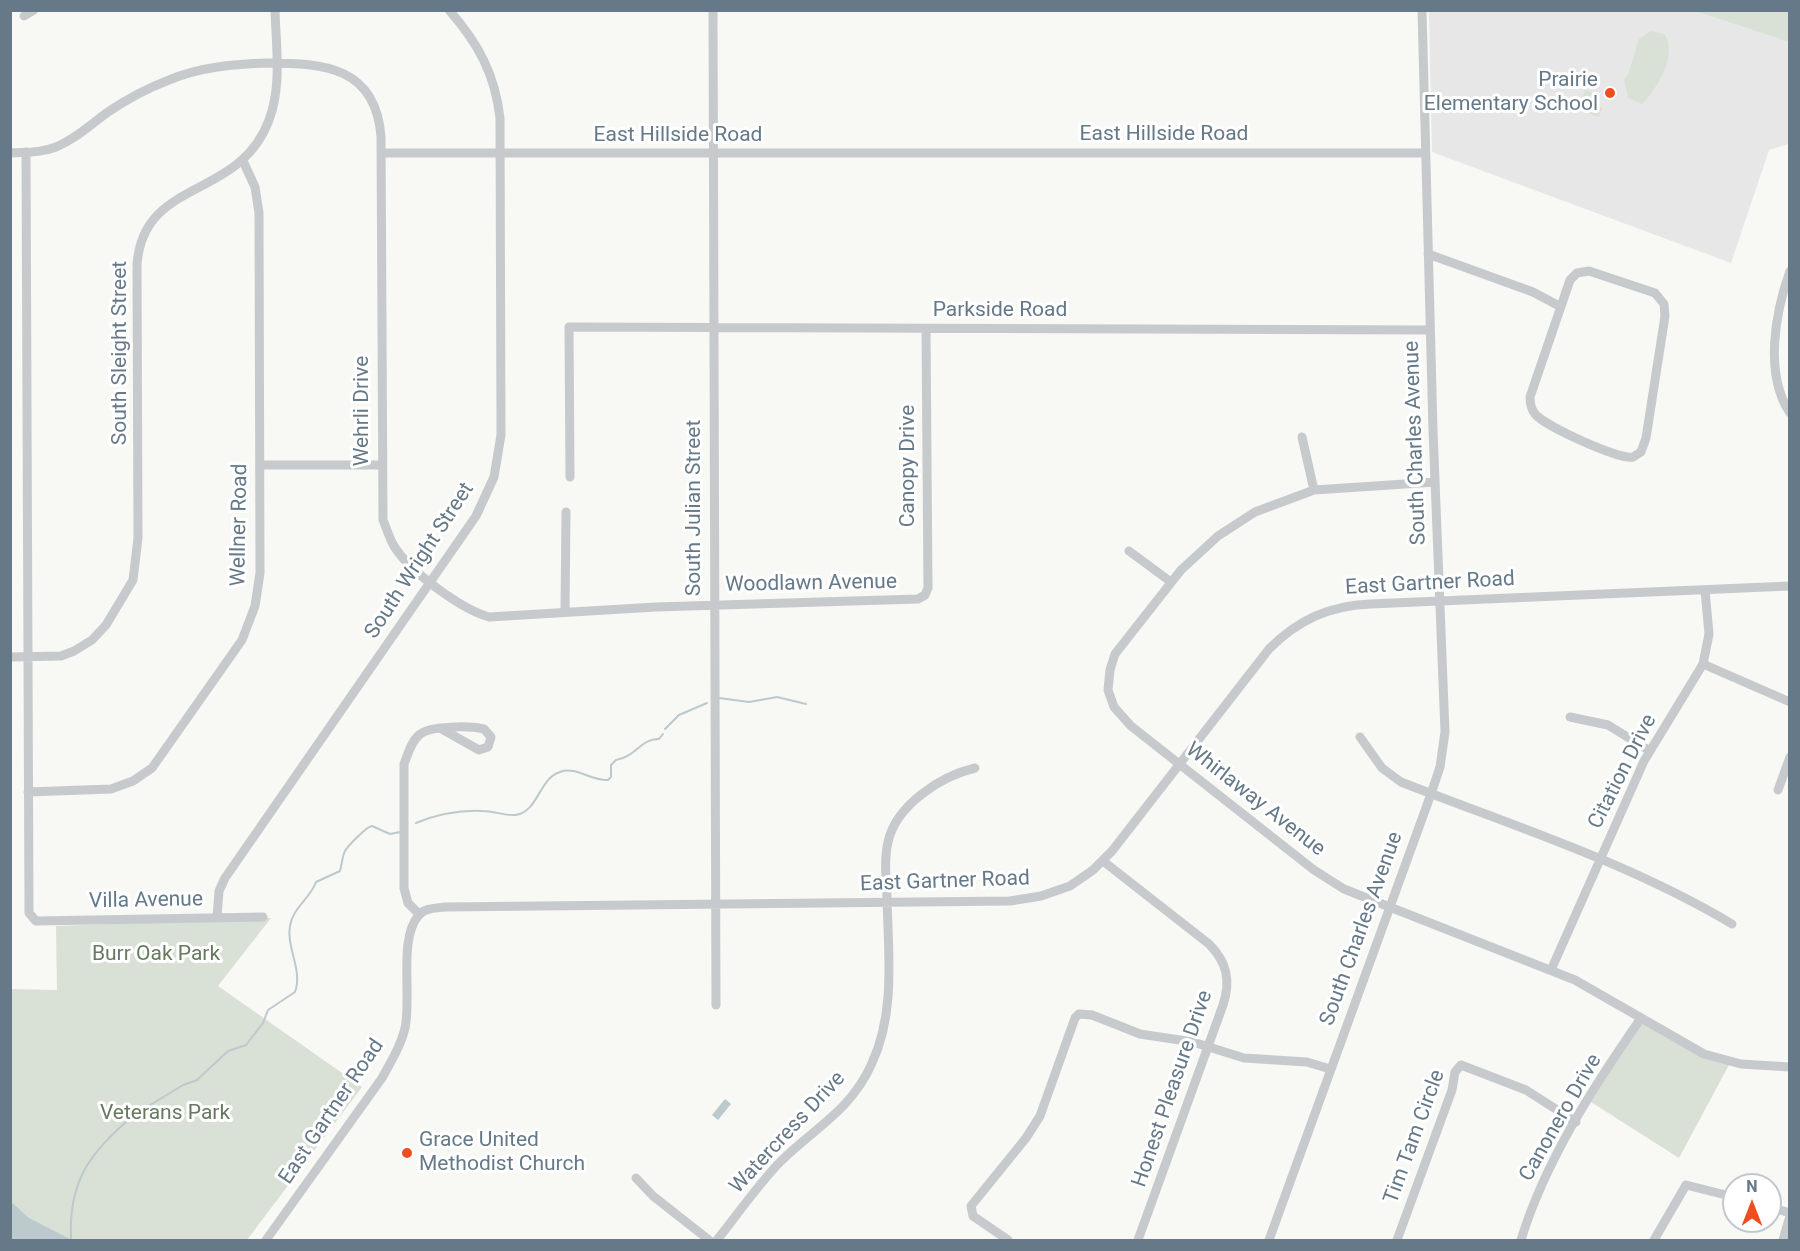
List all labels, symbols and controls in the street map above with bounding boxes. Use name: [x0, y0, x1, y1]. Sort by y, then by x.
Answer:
place label: Prairie Elementary School: [1424, 68, 1598, 118]
marker: Prairie Elementary School: [1603, 86, 1617, 100]
street label: East Hillside Road: [1080, 122, 1248, 148]
street label: East Hillside Road: [594, 123, 762, 149]
street label: South Sleight Street: [108, 261, 134, 445]
street label: Parkside Road: [933, 298, 1067, 324]
street label: South Charles Avenue: [1400, 340, 1432, 546]
street label: Wehrli Drive: [350, 356, 376, 466]
street label: Canopy Drive: [896, 405, 922, 527]
street label: South Julian Street: [682, 420, 708, 596]
street label: Wellner Road: [226, 463, 254, 587]
street label: South Wright Street: [360, 478, 480, 644]
street label: East Gartner Road: [1345, 567, 1515, 601]
street label: Woodlawn Avenue: [725, 570, 897, 598]
street label: Citation Drive: [1583, 711, 1663, 833]
street label: Whirlaway Avenue: [1180, 738, 1330, 862]
street label: South Charles Avenue: [1315, 829, 1409, 1029]
street label: East Gartner Road: [860, 866, 1030, 898]
street label: Villa Avenue: [89, 887, 203, 915]
park label: Burr Oak Park: [92, 942, 220, 968]
street label: Honest Pleasure Drive: [1127, 987, 1219, 1191]
street label: East Gartner Road: [274, 1035, 390, 1189]
street label: Canonero Drive: [1514, 1050, 1608, 1186]
street label: Watercress Drive: [725, 1067, 851, 1199]
street label: Tim Tam Circle: [1379, 1067, 1451, 1207]
park label: Veterans Park: [100, 1101, 230, 1127]
place label: Grace United Methodist Church: [419, 1128, 585, 1178]
marker: Grace United Methodist Church: [400, 1146, 414, 1160]
north arrow: [1722, 1173, 1782, 1233]
text: N: [1746, 1177, 1758, 1196]

